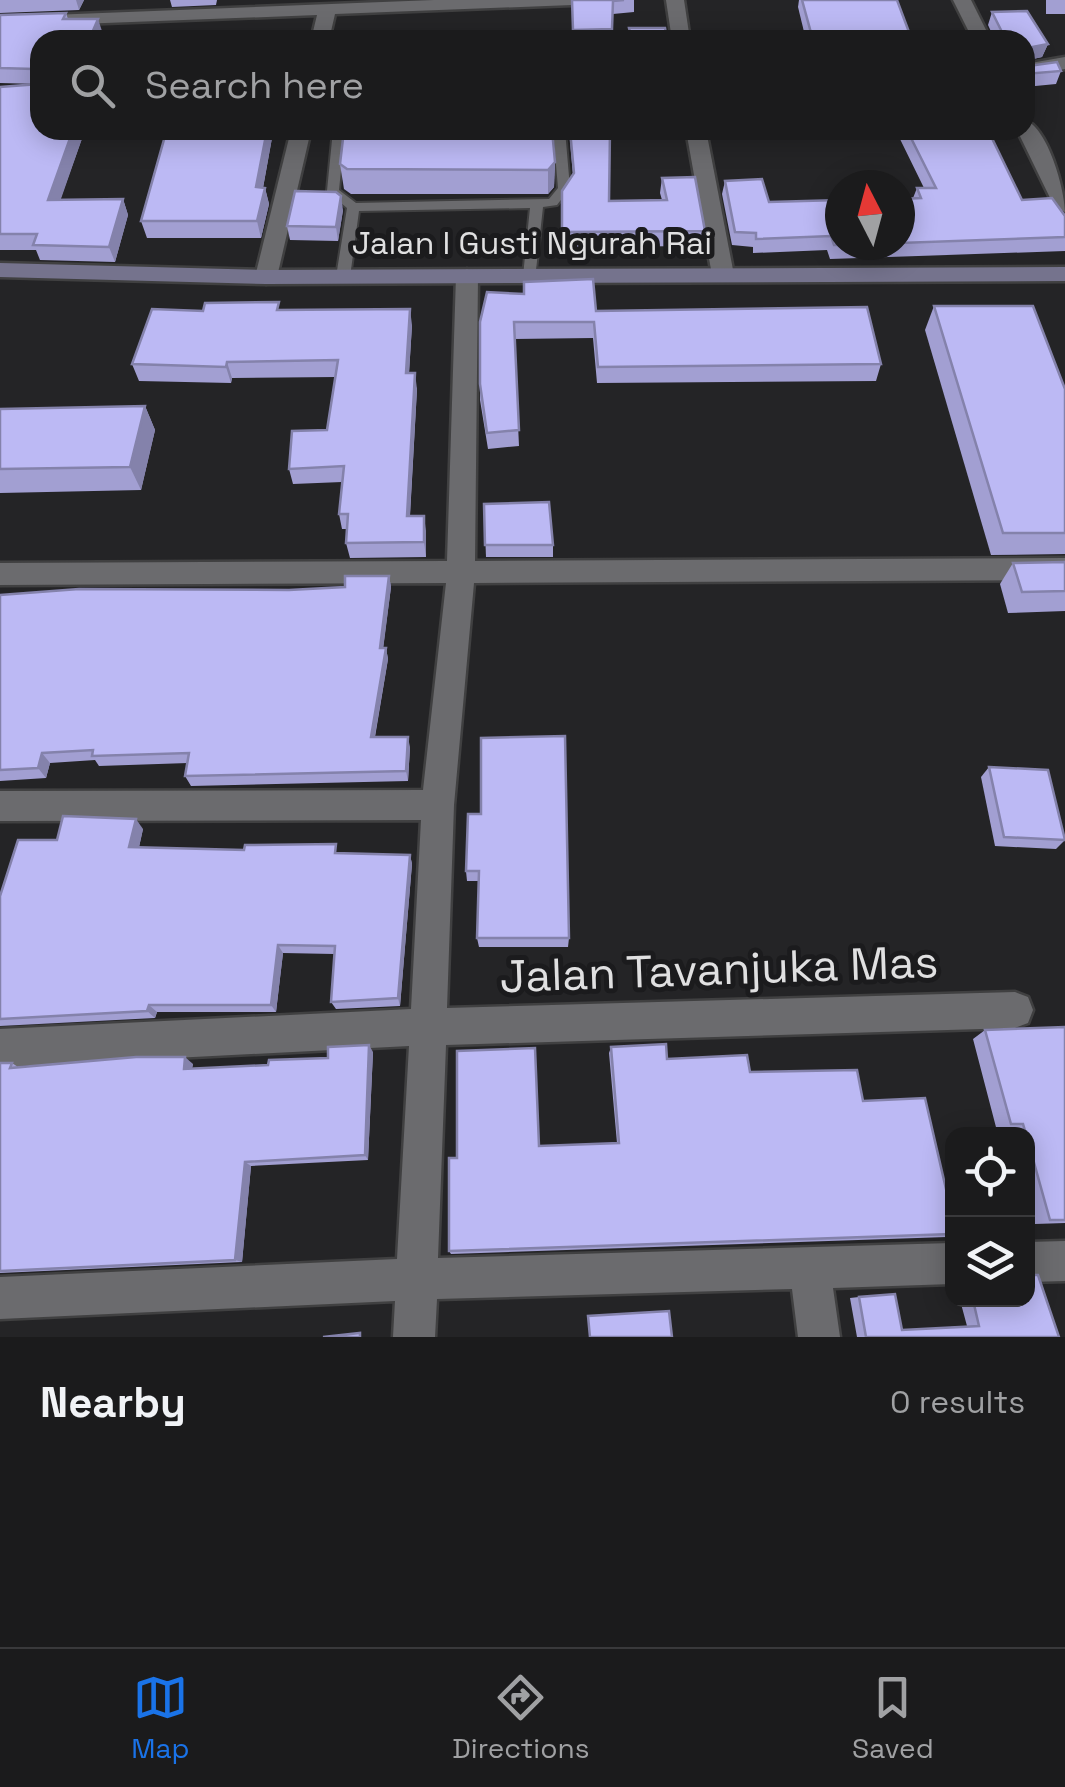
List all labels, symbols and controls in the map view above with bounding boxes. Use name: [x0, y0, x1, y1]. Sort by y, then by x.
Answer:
search box: [30, 30, 1035, 140]
icon: search: [65, 58, 120, 113]
text: Search here: [145, 61, 364, 109]
north arrow: [825, 170, 915, 260]
street label: Jalan I Gusti Ngurah Rai: [352, 223, 712, 263]
street label: Jalan Tavanjuka Mas: [499, 933, 939, 1005]
map controls: [945, 1127, 1035, 1307]
button: locate: [945, 1127, 1035, 1217]
button: layers: [945, 1217, 1035, 1307]
text: Nearby: [40, 1376, 186, 1429]
text: 0 results: [890, 1382, 1025, 1422]
tab: Map: [131, 1670, 190, 1766]
tab: Directions: [452, 1670, 589, 1766]
tab: Saved: [852, 1670, 934, 1766]

